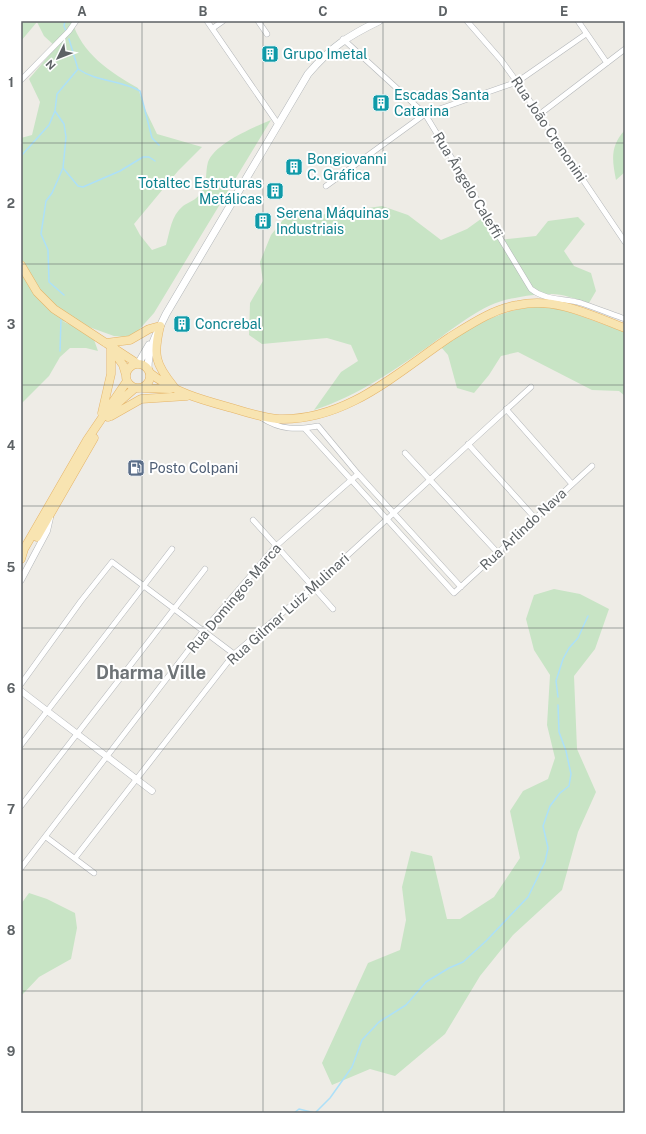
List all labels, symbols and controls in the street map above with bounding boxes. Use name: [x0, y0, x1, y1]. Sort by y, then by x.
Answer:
text: A: [77, 4, 87, 19]
text: B: [199, 4, 208, 19]
text: C: [318, 4, 328, 19]
text: D: [438, 4, 448, 19]
text: E: [560, 4, 568, 19]
north arrow: [38, 38, 78, 78]
building icon: Grupo Imetal: [260, 44, 280, 64]
place label: Grupo Imetal: [283, 46, 368, 62]
text: N: [43, 58, 58, 72]
street label: Rua João Crenonini: [508, 74, 590, 184]
text: 1: [8, 75, 14, 90]
place label: Escadas Santa Catarina: [394, 87, 489, 119]
building icon: Escadas Santa Catarina: [371, 93, 391, 113]
street label: Rua Ângelo Caleffi: [430, 128, 507, 241]
place label: Bongiovanni C. Gráfica: [307, 151, 387, 183]
building icon: Bongiovanni C. Gráfica: [284, 157, 304, 177]
place label: Totaltec Estruturas Metálicas: [138, 175, 262, 207]
building icon: Totaltec Estruturas Metálicas: [265, 181, 285, 201]
text: 2: [7, 196, 15, 211]
place label: Serena Máquinas Industriais: [276, 205, 389, 237]
building icon: Serena Máquinas Industriais: [253, 211, 273, 231]
building icon: Concrebal: [172, 314, 192, 334]
place label: Concrebal: [195, 316, 262, 332]
text: 3: [7, 317, 16, 332]
text: 4: [7, 438, 16, 453]
fuel station icon: Posto Colpani: [126, 458, 146, 478]
place label: Posto Colpani: [149, 460, 238, 476]
street label: Rua Arlindo Nava: [477, 485, 569, 573]
street label: Rua Domingos Marca: [184, 540, 284, 656]
street label: Rua Gilmar Luiz Mulinari: [224, 550, 352, 668]
text: 5: [7, 560, 16, 575]
district label: Dharma Ville: [96, 662, 206, 683]
text: 6: [7, 681, 16, 696]
text: 7: [7, 802, 15, 817]
text: 8: [7, 923, 16, 938]
text: 9: [7, 1044, 15, 1059]

